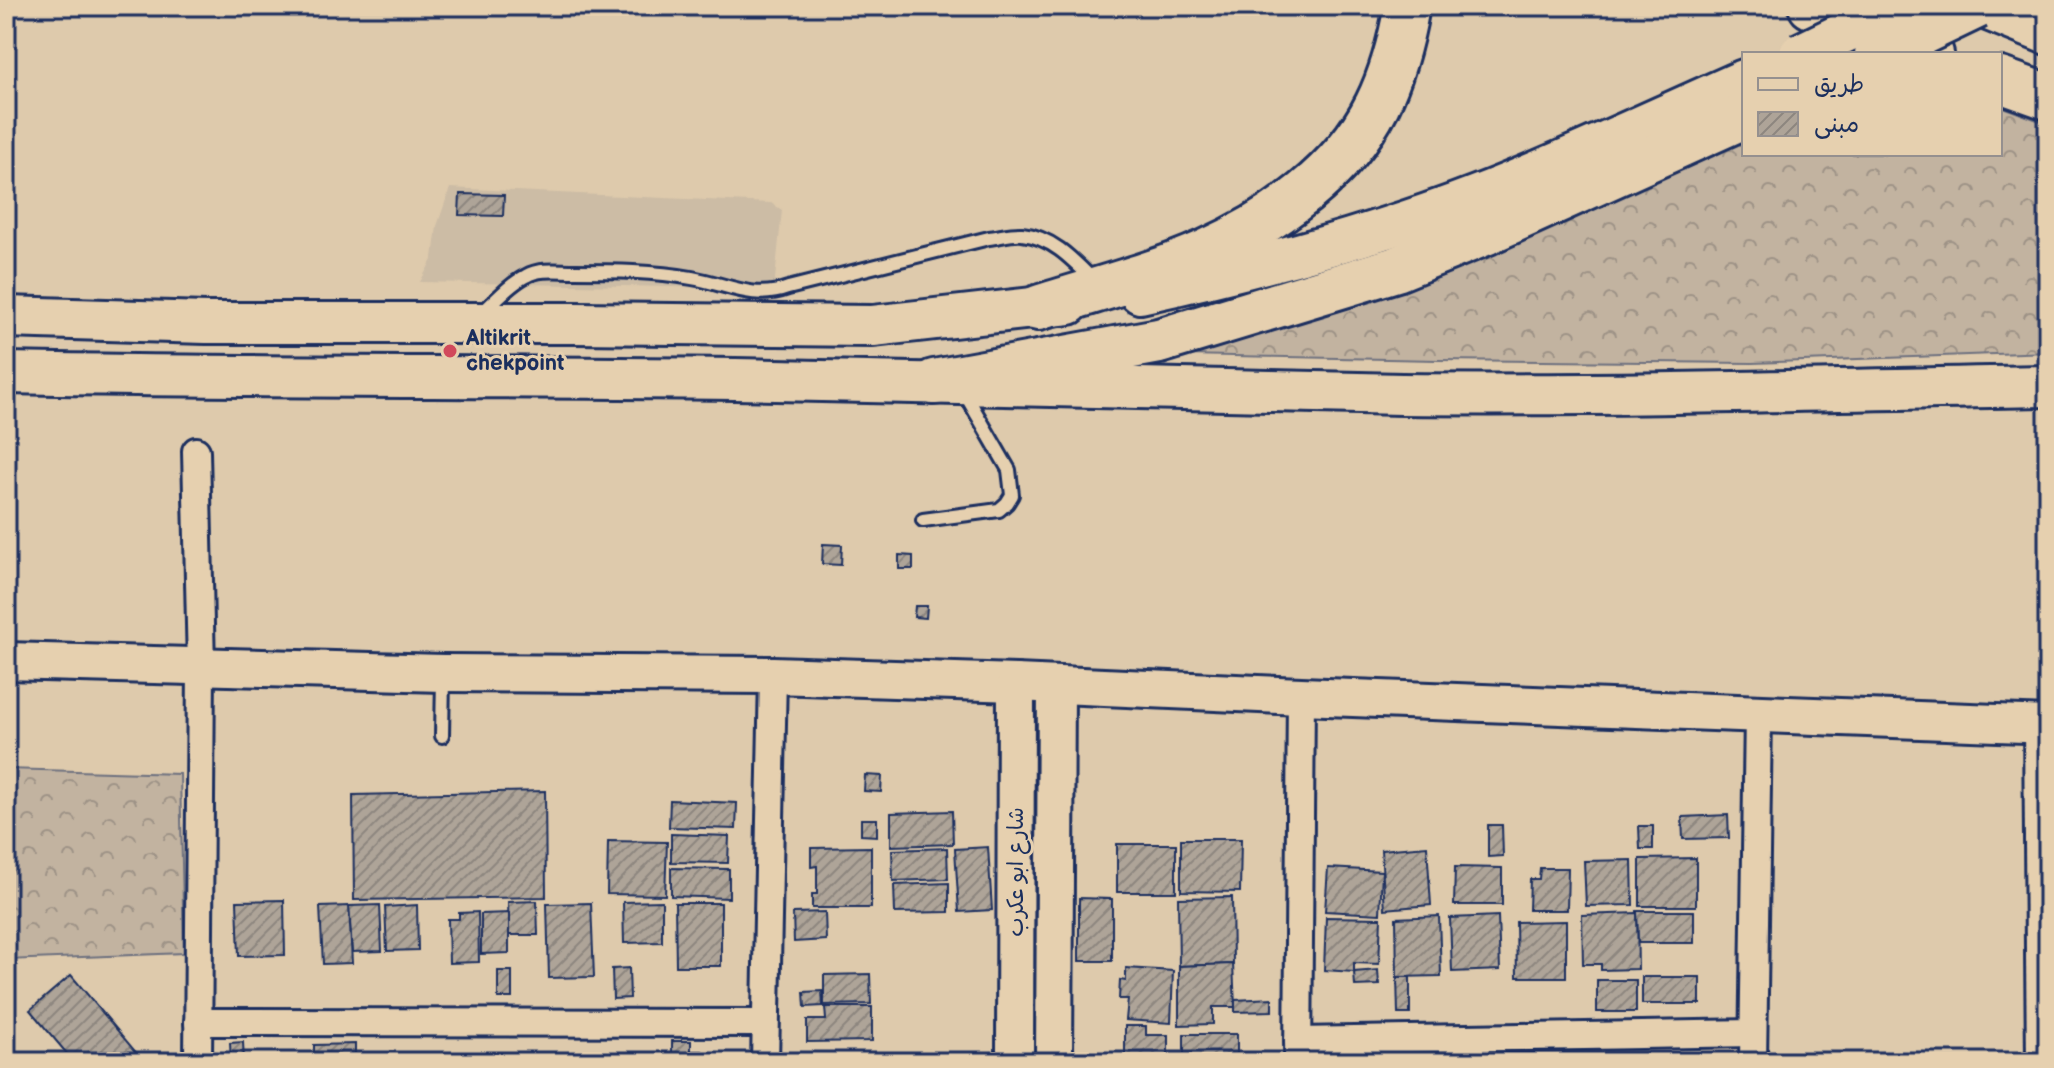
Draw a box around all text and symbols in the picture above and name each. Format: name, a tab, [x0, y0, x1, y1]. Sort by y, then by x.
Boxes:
legend	[1742, 52, 2002, 156]
text: طريق	[1814, 70, 1864, 99]
text: مبنى	[1814, 110, 1859, 139]
place label: Altikrit chekpoint	[465, 325, 565, 377]
marker: Altikrit chekpoint	[441, 342, 459, 360]
street label: شارع ابو عكرب	[1003, 807, 1031, 937]

